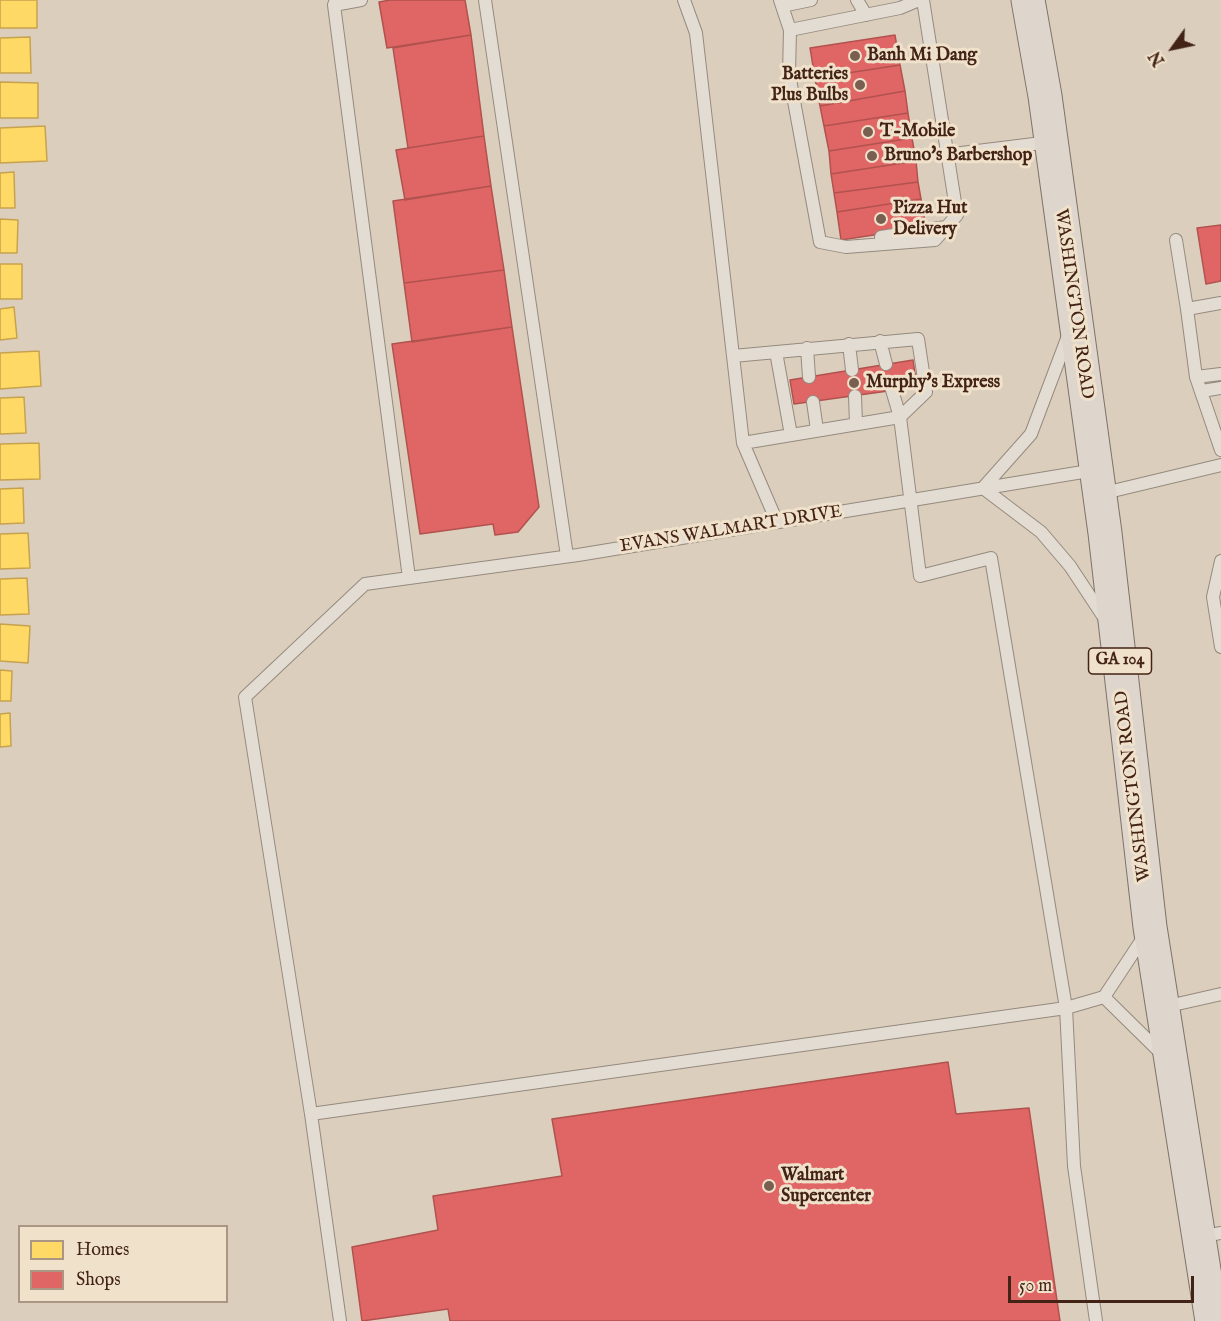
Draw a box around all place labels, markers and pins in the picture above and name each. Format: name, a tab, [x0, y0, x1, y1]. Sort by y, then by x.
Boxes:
place label: Banh Mi Dang	[867, 45, 977, 67]
marker: Banh Mi Dang	[848, 49, 862, 63]
place label: Batteries Plus Bulbs	[771, 64, 848, 106]
marker: Batteries Plus Bulbs	[853, 78, 867, 92]
place label: T-Mobile	[880, 121, 955, 143]
marker: T-Mobile	[861, 125, 875, 139]
place label: Bruno's Barbershop	[884, 145, 1032, 167]
marker: Bruno's Barbershop	[865, 149, 879, 163]
place label: Pizza Hut Delivery	[893, 198, 967, 240]
marker: Pizza Hut Delivery	[874, 212, 888, 226]
place label: Murphy's Express	[866, 372, 1000, 394]
marker: Murphy's Express	[847, 376, 861, 390]
place label: Walmart Supercenter	[781, 1165, 871, 1208]
marker: Walmart Supercenter	[762, 1179, 776, 1193]

